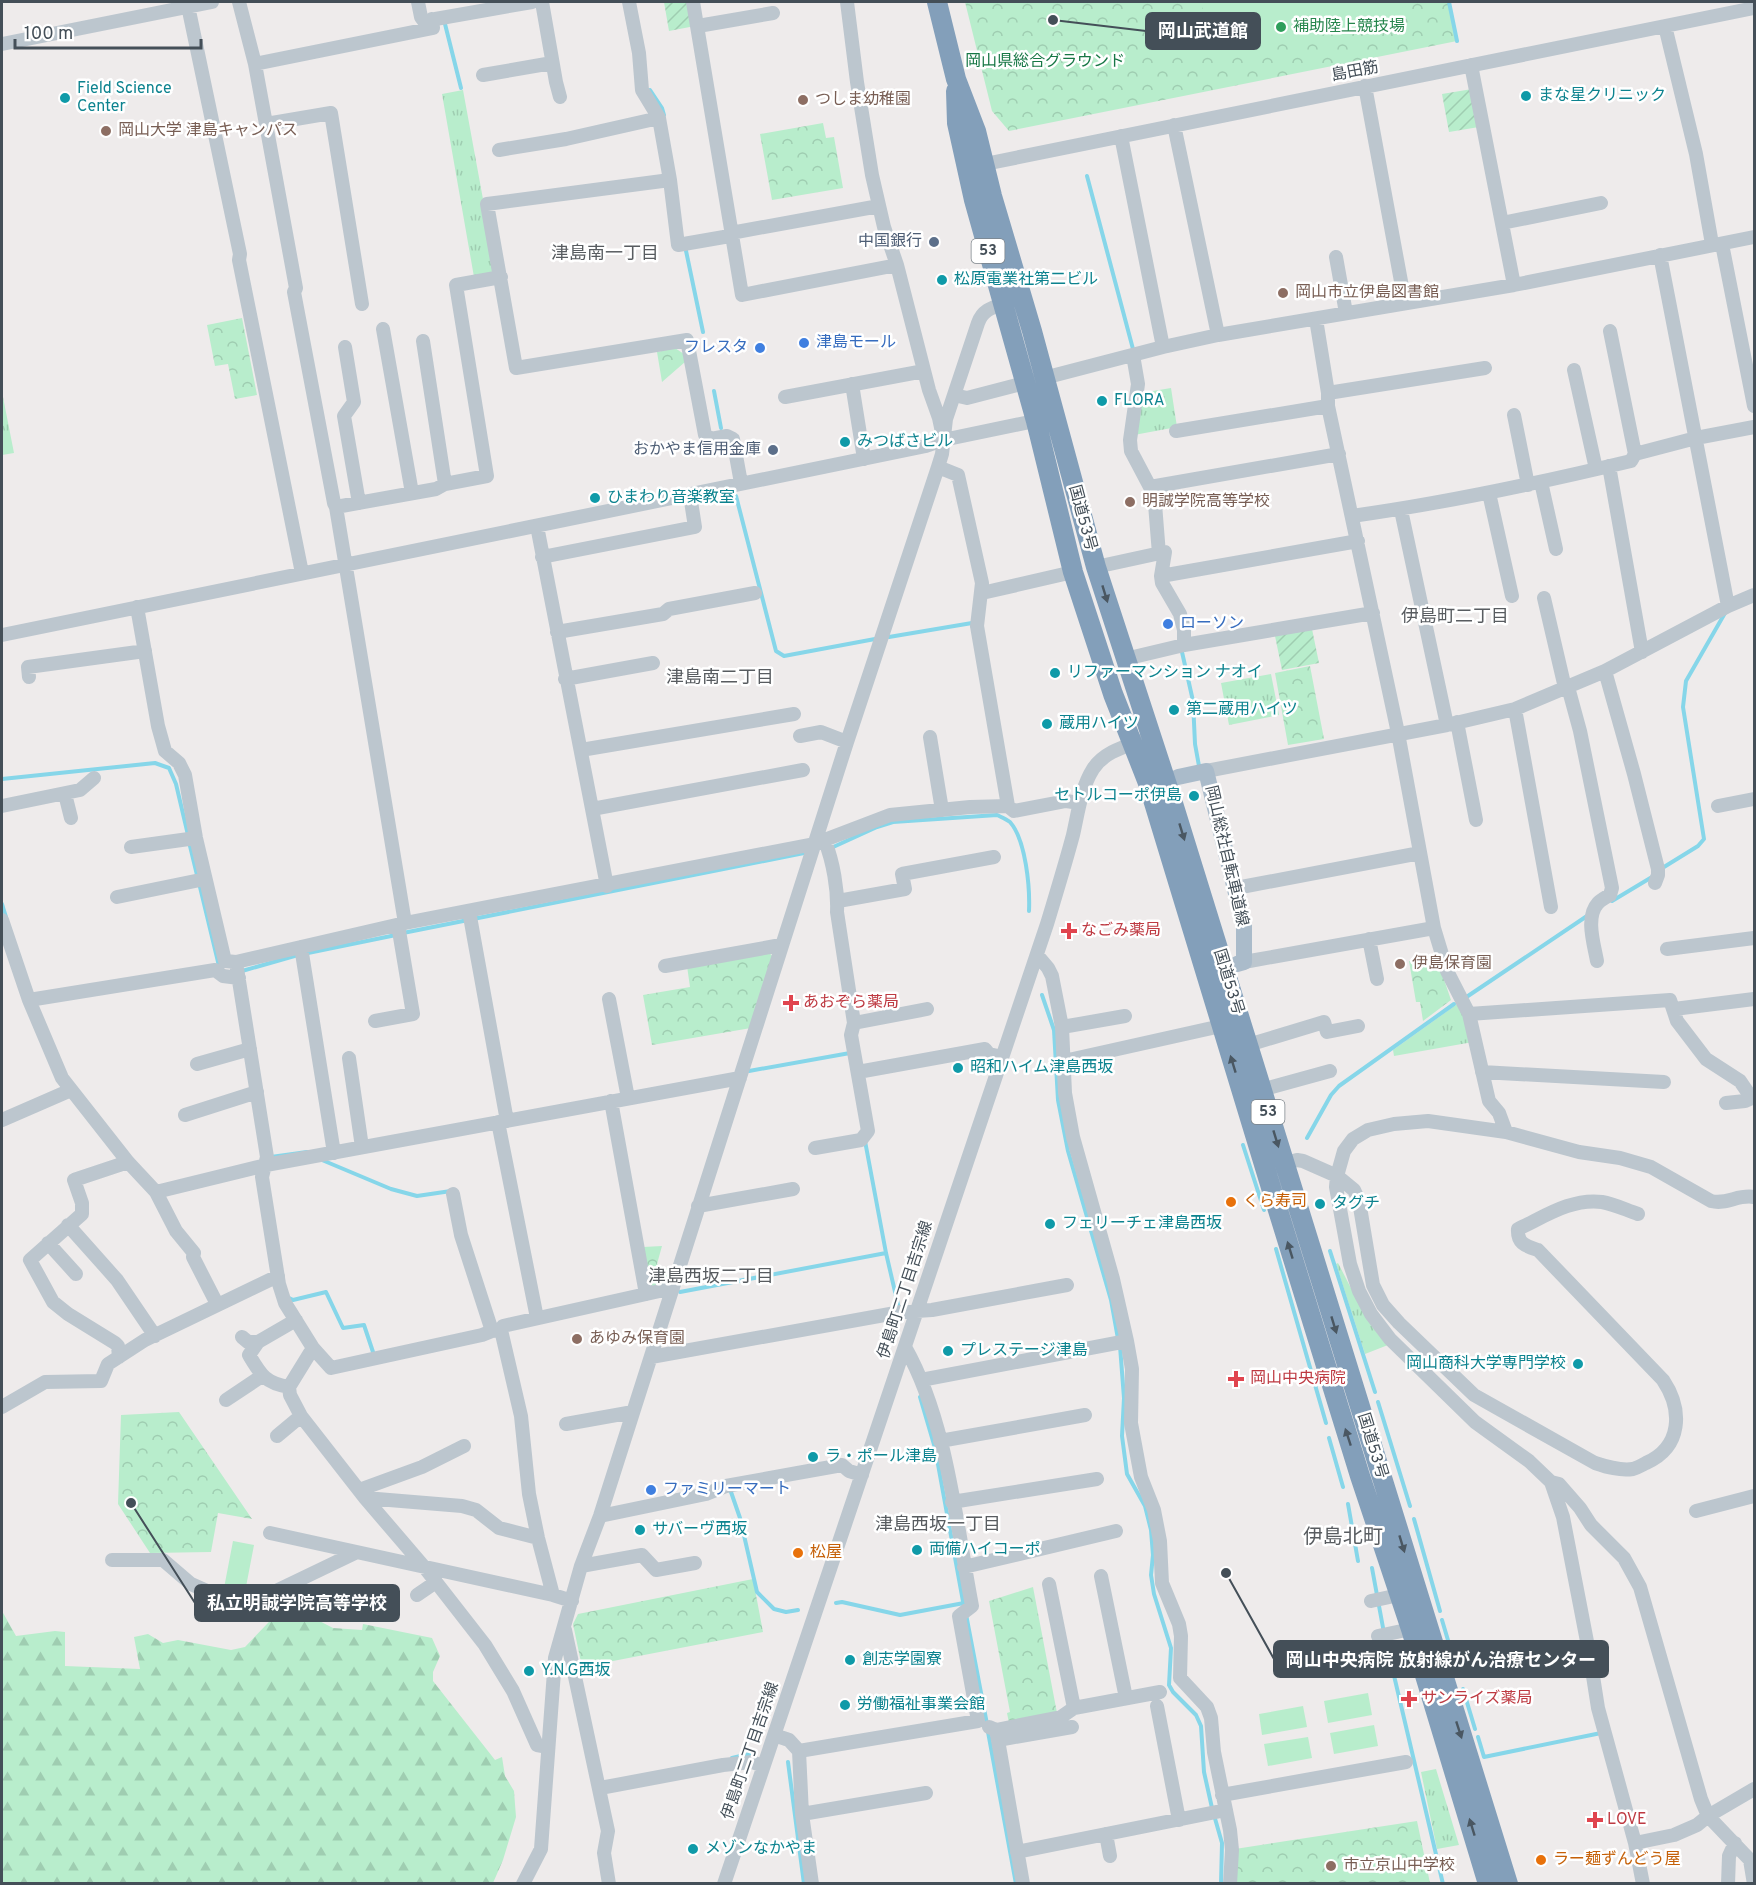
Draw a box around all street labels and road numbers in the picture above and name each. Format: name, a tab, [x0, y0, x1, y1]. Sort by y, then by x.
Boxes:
street label: 島田筋	[1330, 58, 1380, 86]
road number: 53	[972, 239, 1004, 263]
street label: 国道53号	[1064, 483, 1100, 553]
street label: 岡山総社自転車道線	[1200, 784, 1252, 928]
street label: 国道53号	[1209, 947, 1247, 1017]
road number: 53	[1252, 1100, 1284, 1124]
street label: 伊島町二丁目吉宗線	[874, 1218, 938, 1362]
street label: 国道53号	[1353, 1411, 1391, 1481]
street label: 伊島町二丁目吉宗線	[718, 1680, 784, 1822]

